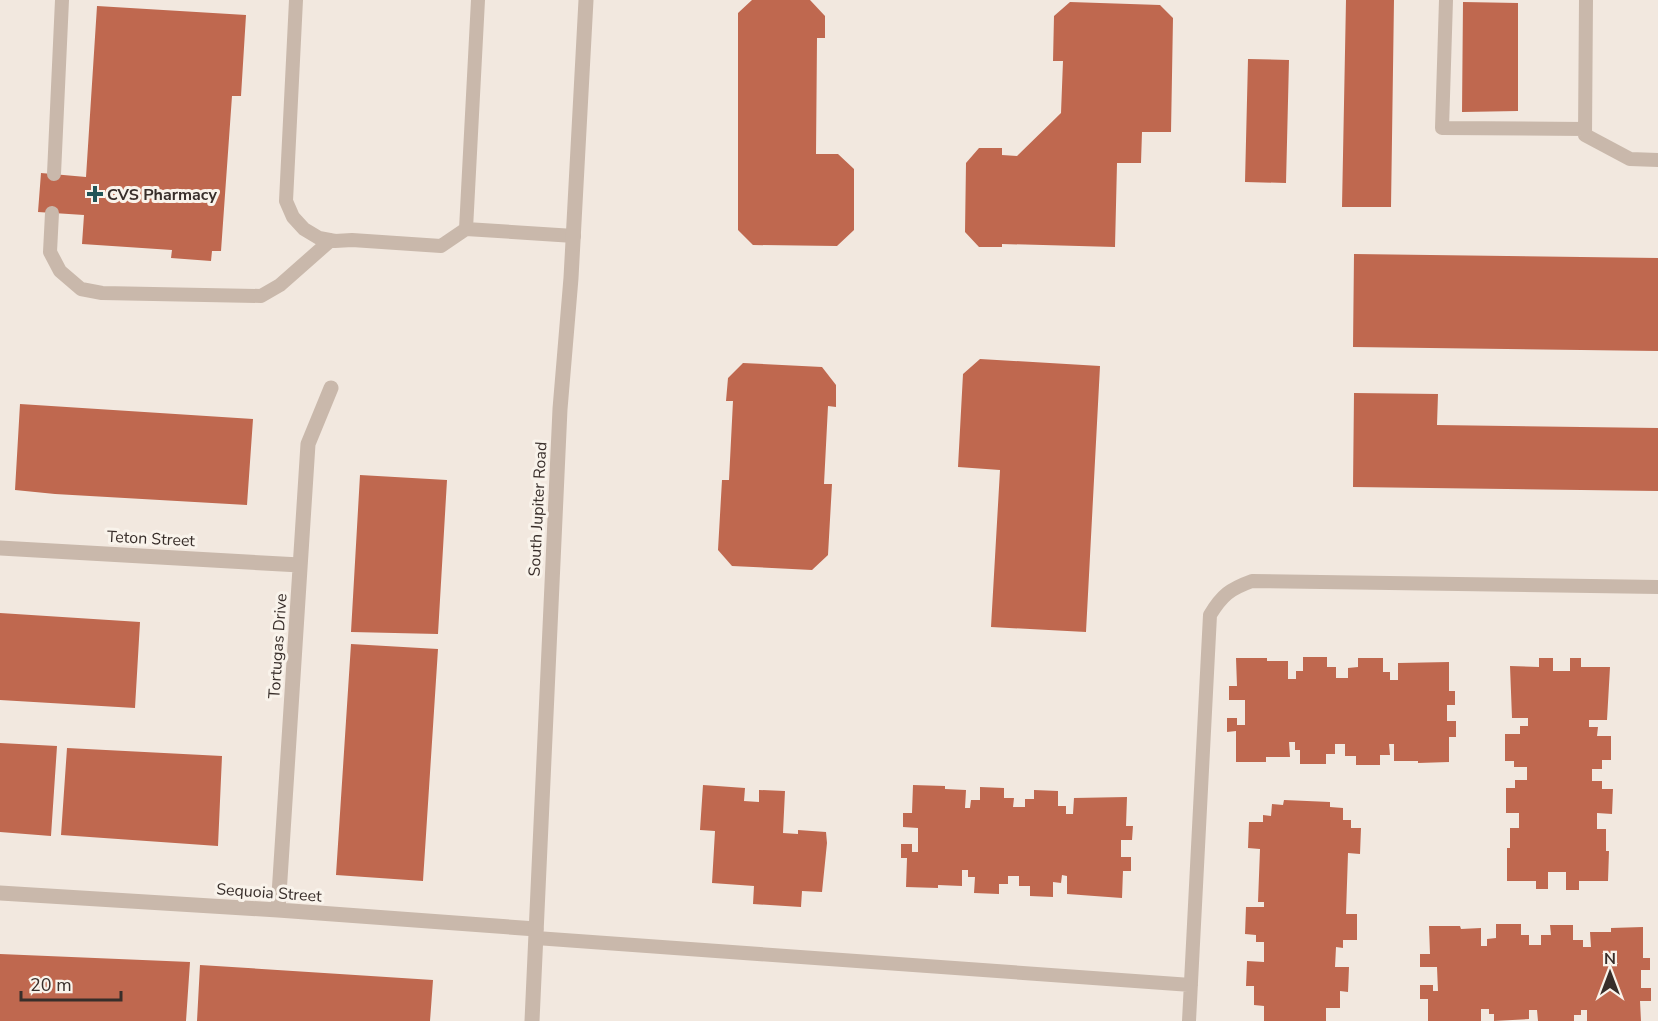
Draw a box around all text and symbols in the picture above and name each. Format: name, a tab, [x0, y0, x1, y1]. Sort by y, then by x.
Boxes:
place label: CVS Pharmacy	[107, 184, 217, 206]
marker: CVS Pharmacy	[88, 187, 102, 201]
street label: South Jupiter Road	[523, 441, 553, 577]
street label: Teton Street	[106, 526, 196, 552]
street label: Tortugas Drive	[263, 593, 293, 700]
street label: Sequoia Street	[216, 878, 323, 908]
north arrow	[1580, 943, 1640, 1003]
text: N	[1604, 948, 1616, 970]
scale bar	[21, 964, 122, 1002]
text: 20 m	[30, 973, 72, 997]

